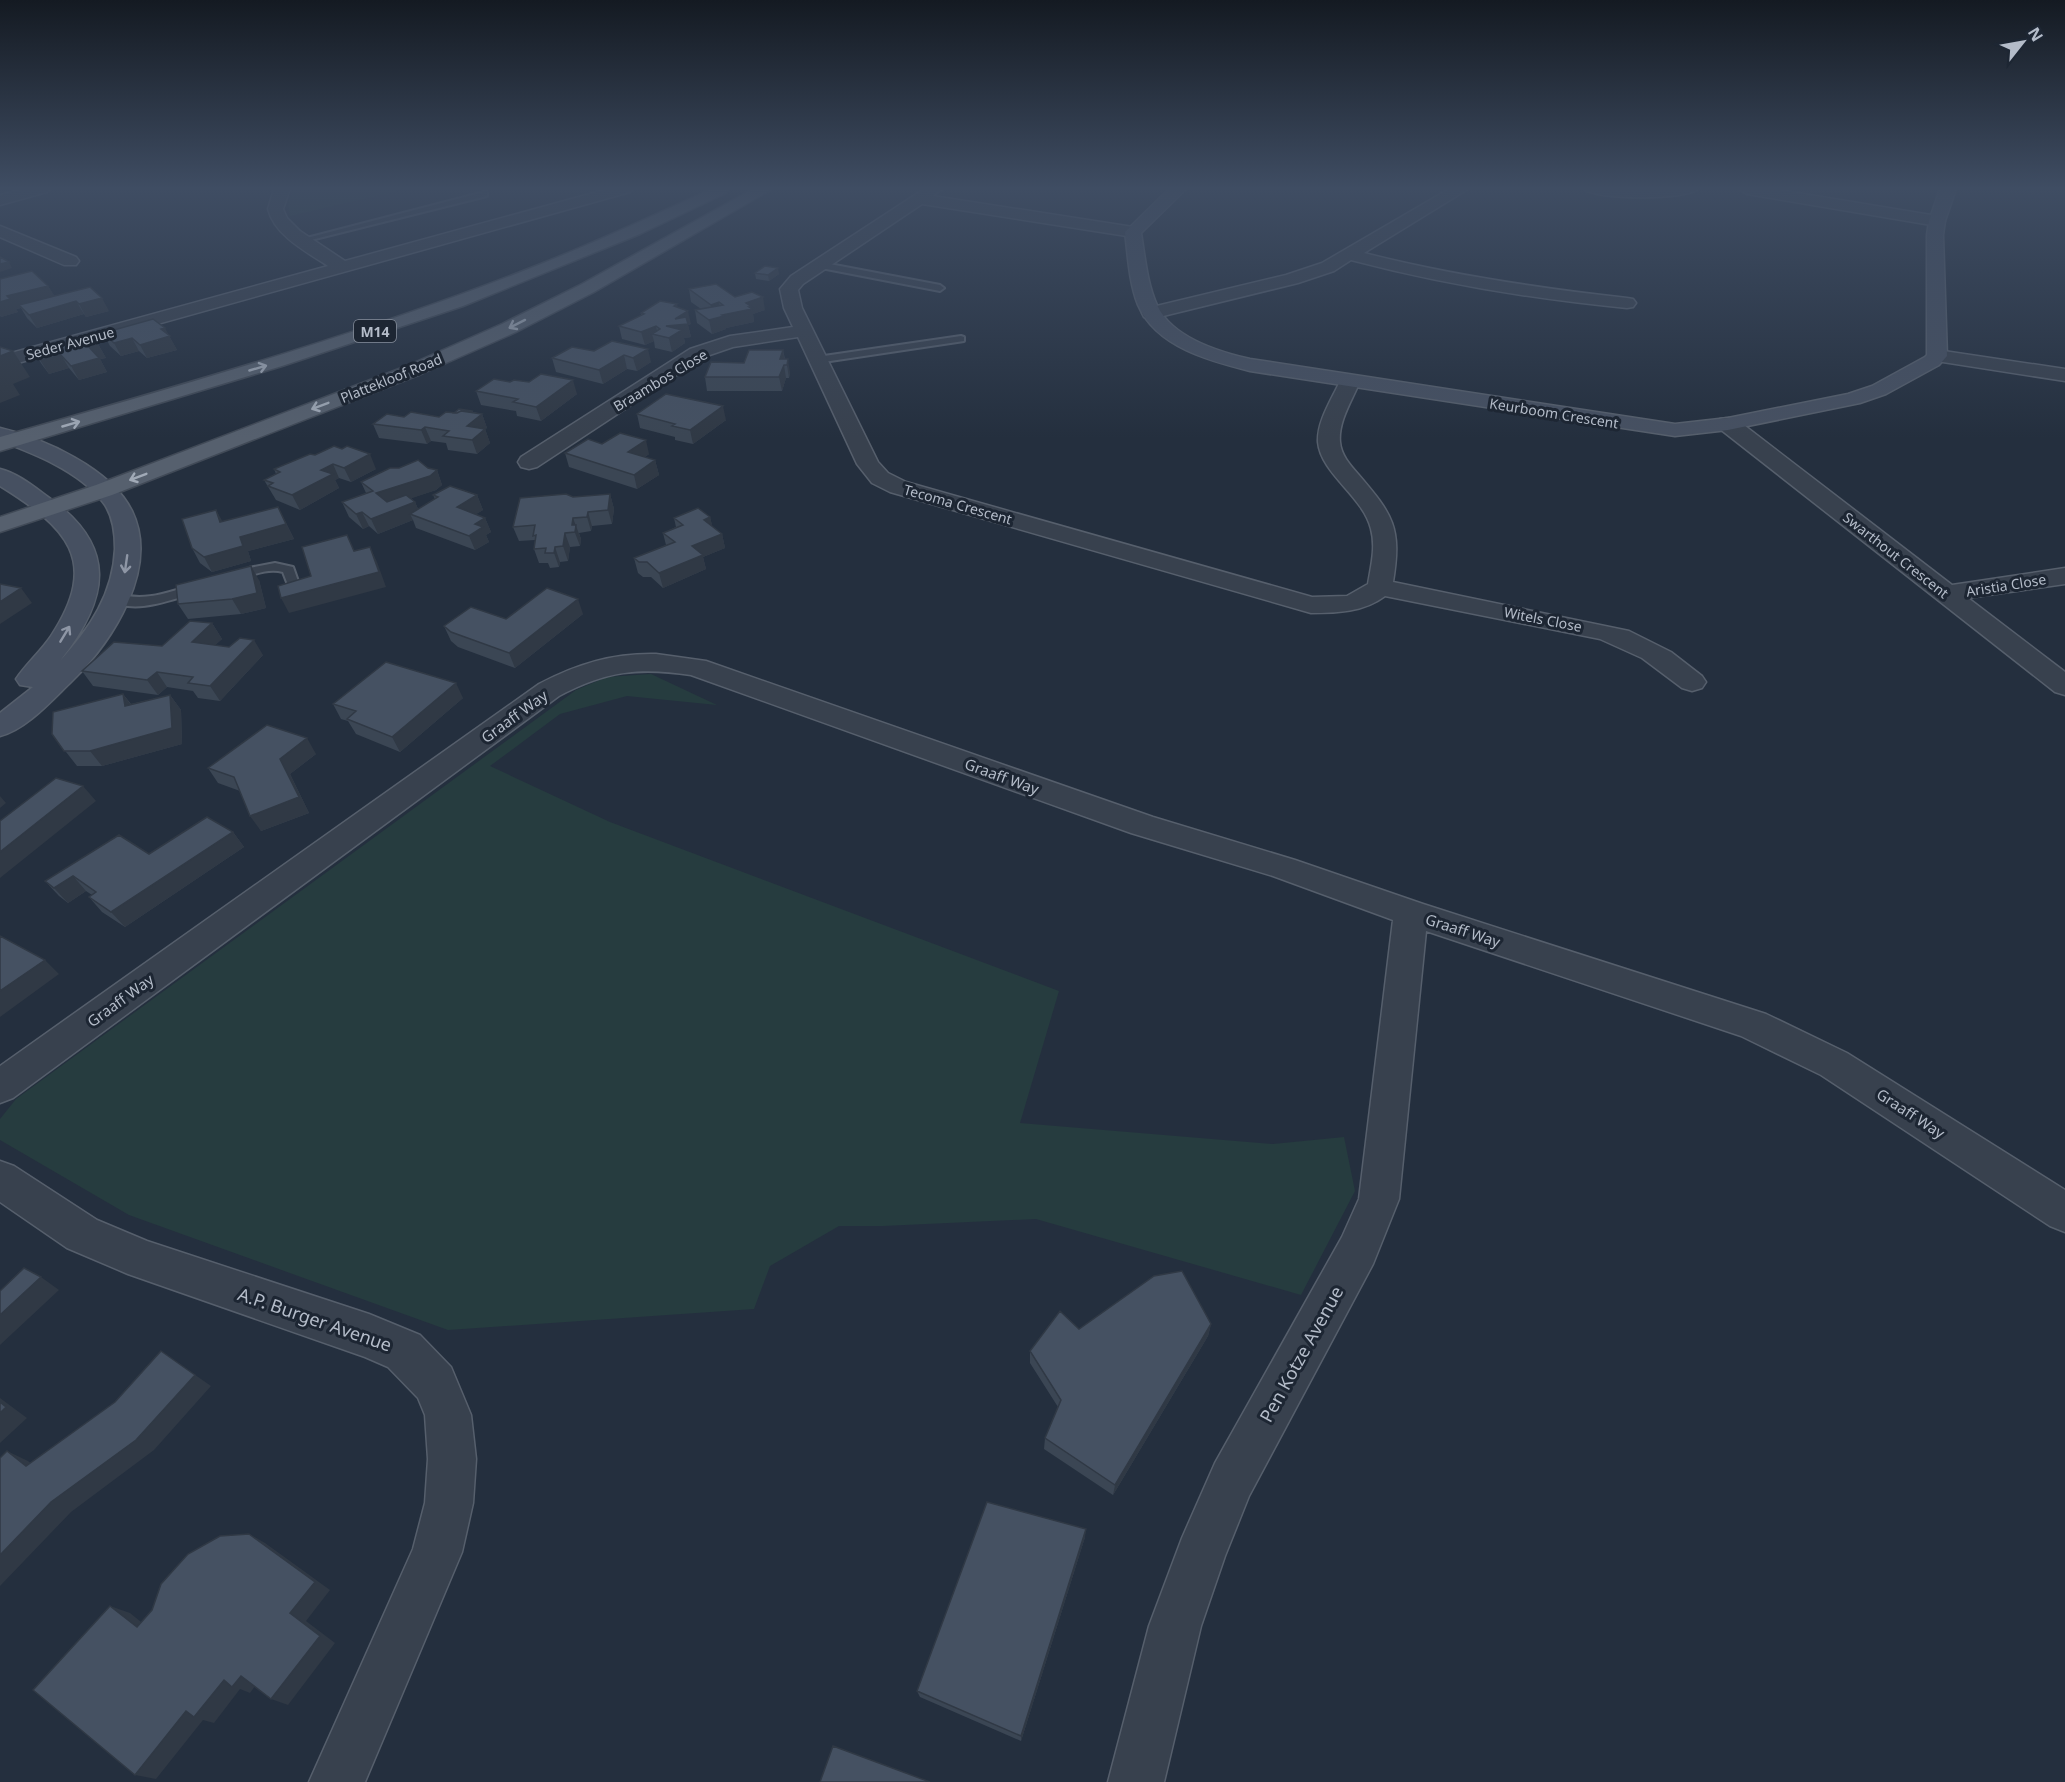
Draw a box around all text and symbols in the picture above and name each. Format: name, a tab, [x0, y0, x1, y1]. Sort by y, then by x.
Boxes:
north arrow	[1993, 12, 2053, 72]
text: N	[2023, 23, 2049, 46]
one-way arrow	[509, 319, 527, 330]
road number: M14	[354, 320, 396, 342]
street label: Seder Avenue	[24, 322, 116, 364]
street label: Braambos Close	[610, 344, 711, 416]
street label: Plattekloof Road	[337, 349, 445, 407]
one-way arrow	[248, 362, 267, 373]
street label: Keurboom Crescent	[1488, 393, 1620, 433]
one-way arrow	[311, 402, 330, 413]
one-way arrow	[61, 417, 80, 429]
one-way arrow	[129, 472, 148, 483]
street label: Tecoma Crescent	[902, 479, 1014, 529]
street label: Swarthout Crescent	[1839, 508, 1953, 602]
one-way arrow	[120, 554, 131, 574]
street label: Aristia Close	[1965, 569, 2047, 601]
street label: Witels Close	[1502, 602, 1584, 636]
one-way arrow	[60, 626, 72, 643]
street label: Graaff Way	[477, 685, 552, 747]
street label: Graaff Way	[962, 753, 1042, 799]
street label: Graaff Way	[1423, 909, 1503, 952]
street label: Graaff Way	[83, 969, 158, 1031]
street label: Graaff Way	[1873, 1083, 1949, 1143]
street label: A.P. Burger Avenue	[235, 1281, 395, 1357]
street label: Pen Kotze Avenue	[1254, 1282, 1348, 1426]

